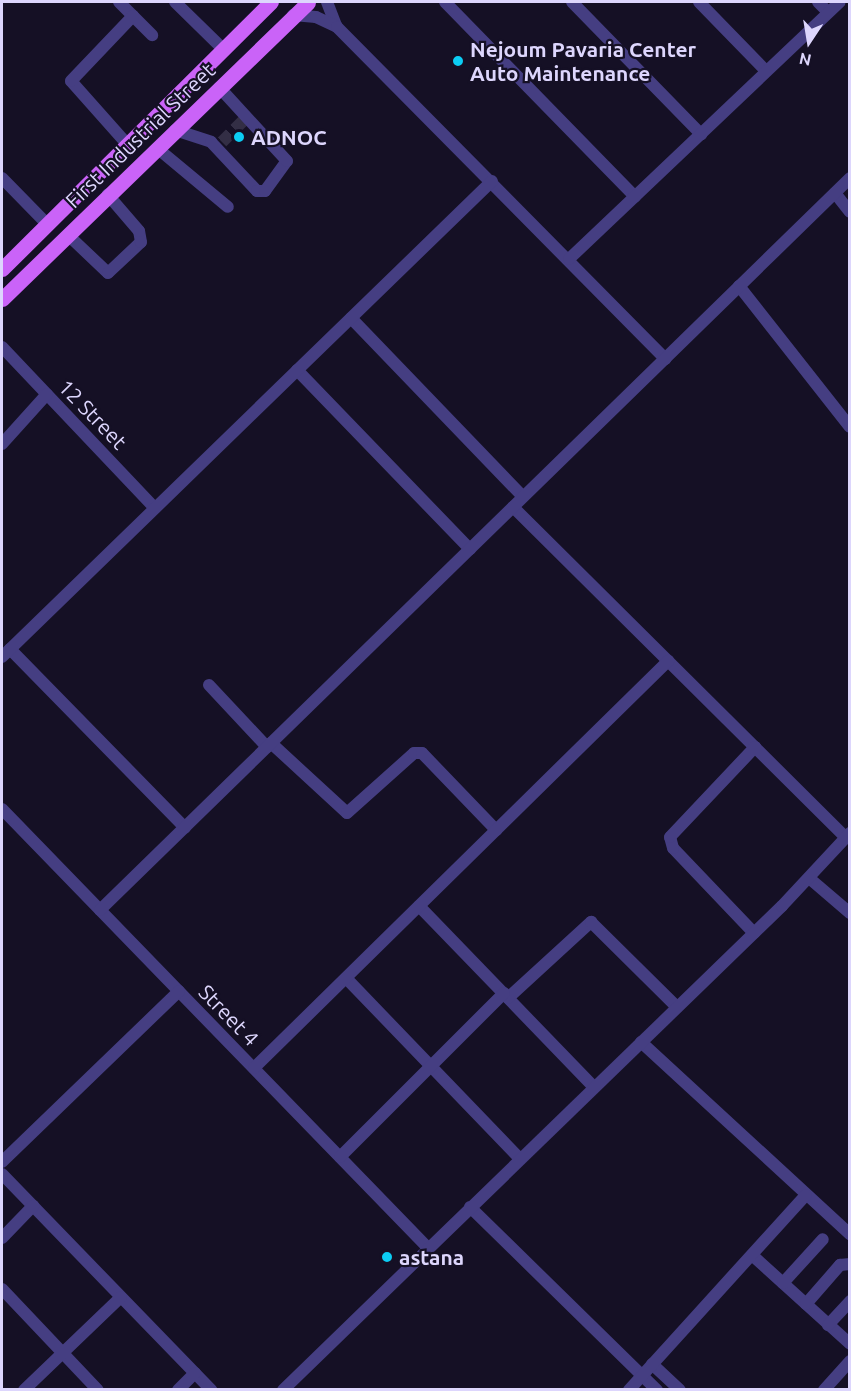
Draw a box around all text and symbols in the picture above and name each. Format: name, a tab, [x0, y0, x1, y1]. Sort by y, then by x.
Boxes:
north arrow	[779, 12, 839, 72]
place label: Nejoum Pavaria Center Auto Maintenance	[470, 36, 696, 86]
text: N	[798, 50, 813, 70]
marker: Nejoum Pavaria Center Auto Maintenance	[451, 54, 465, 68]
street label: First Industrial Street	[60, 57, 220, 213]
place label: ADNOC	[251, 124, 327, 150]
marker: ADNOC	[232, 130, 246, 144]
street label: 12 Street	[54, 374, 132, 454]
street label: Street 4	[194, 979, 264, 1051]
place label: astana	[399, 1244, 464, 1270]
marker: astana	[380, 1250, 394, 1264]

